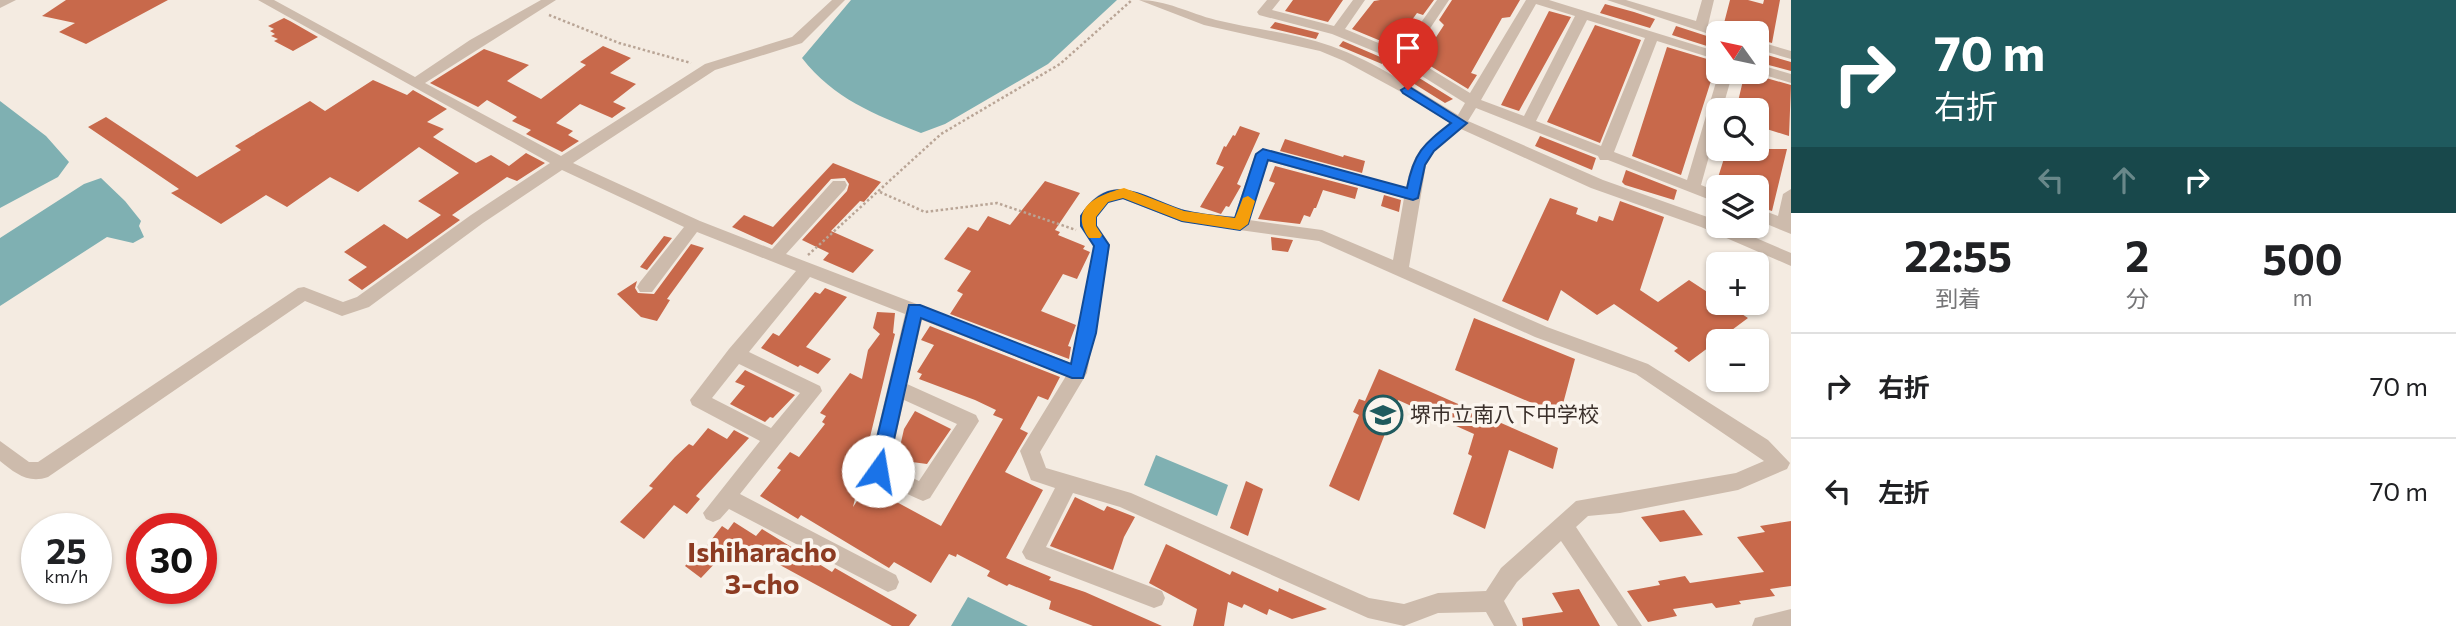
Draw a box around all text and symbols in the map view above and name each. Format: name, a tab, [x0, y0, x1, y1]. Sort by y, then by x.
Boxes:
pin	[1378, 18, 1438, 90]
north arrow	[1706, 21, 1769, 84]
map controls	[1706, 21, 1769, 392]
text: 70 m	[1934, 21, 2045, 81]
icon: right	[1819, 28, 1910, 119]
icon: arrive	[1389, 29, 1427, 67]
text: 右折	[1934, 85, 1998, 125]
button: search	[1706, 98, 1769, 161]
icon: left	[2032, 161, 2070, 199]
icon: ahead	[2105, 161, 2143, 199]
icon: right	[2178, 161, 2216, 199]
button: layers	[1706, 175, 1769, 238]
text: 22:55	[1904, 229, 2012, 281]
text: 2	[2125, 229, 2149, 281]
text: 500	[2262, 232, 2343, 284]
button: +	[1706, 252, 1769, 315]
text: m	[2293, 283, 2313, 311]
text: 到着	[1935, 284, 1981, 312]
text: 分	[2126, 284, 2149, 312]
button: −	[1706, 329, 1769, 392]
icon: right	[1819, 367, 1857, 405]
text: 70 m	[2370, 370, 2428, 401]
text: 右折	[1878, 371, 1930, 402]
school or university icon: 堺市立南八下中学校	[1362, 394, 1404, 436]
place label: 堺市立南八下中学校	[1410, 401, 1599, 426]
position arrow	[841, 434, 915, 508]
icon: left	[1819, 472, 1857, 510]
text: 70 m	[2370, 475, 2428, 506]
text: 左折	[1878, 476, 1930, 507]
speed limit sign: 30	[126, 513, 217, 604]
text: 25	[46, 528, 87, 571]
district label: Ishiharacho 3-cho	[687, 534, 837, 600]
text: km/h	[45, 565, 88, 587]

